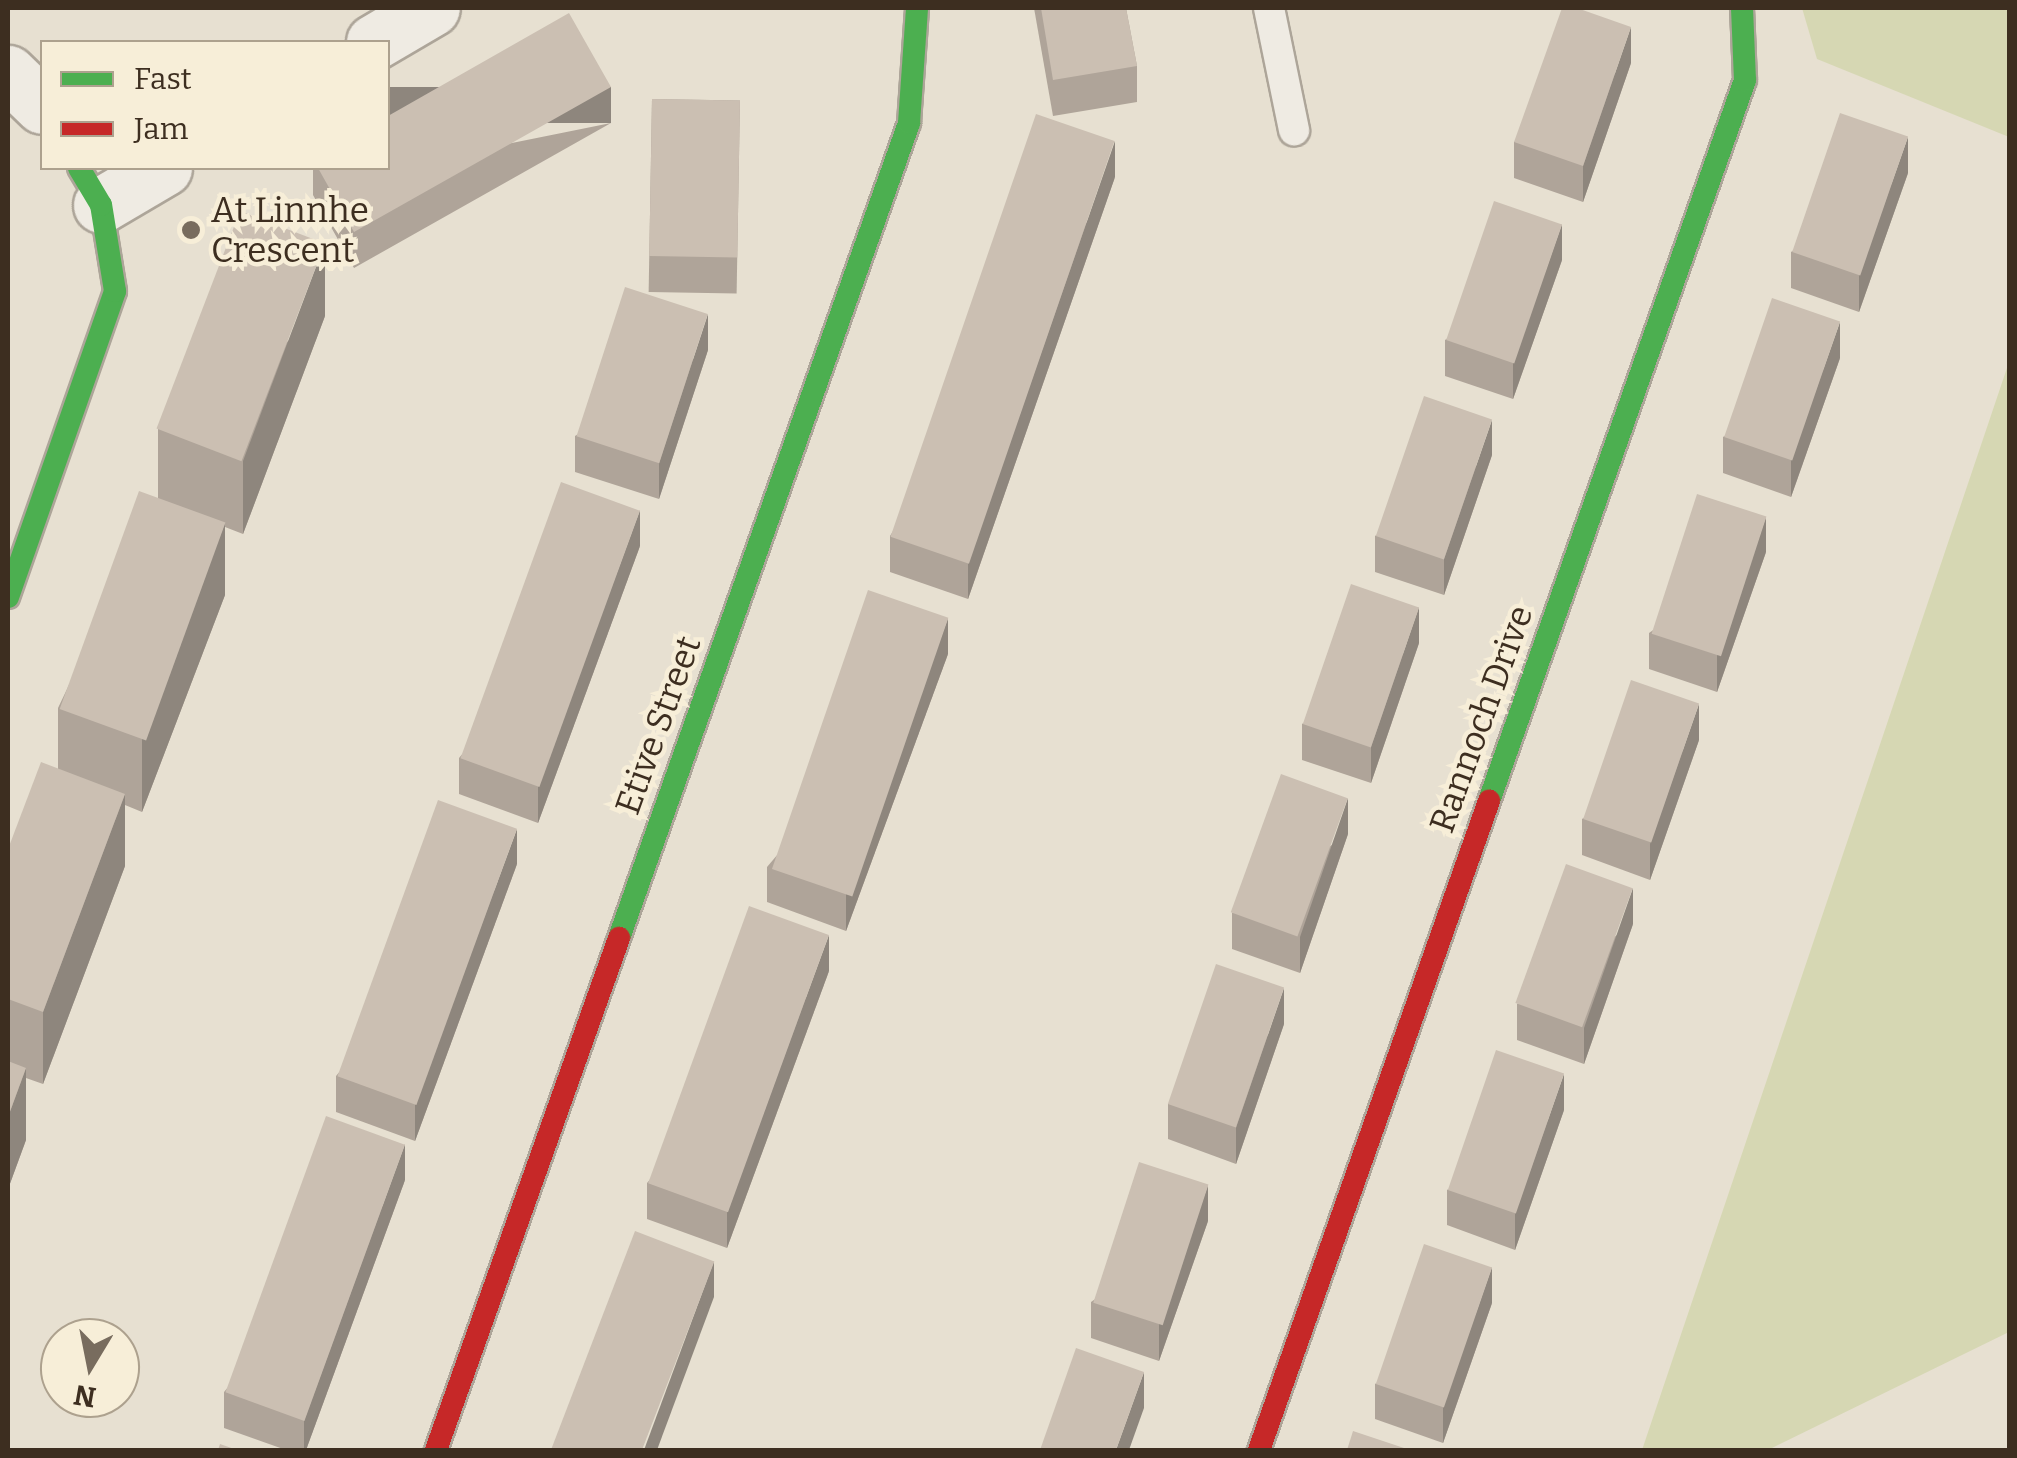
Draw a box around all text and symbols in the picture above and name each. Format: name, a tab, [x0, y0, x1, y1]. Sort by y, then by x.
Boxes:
legend	[40, 40, 390, 170]
text: Fast	[134, 61, 192, 97]
text: Jam	[134, 111, 188, 147]
place label: At Linnhe Crescent	[211, 189, 369, 271]
marker: At Linnhe Crescent	[180, 219, 202, 241]
street label: Rannoch Drive	[1421, 600, 1541, 838]
street label: Etive Street	[606, 630, 710, 820]
north arrow	[40, 1318, 140, 1418]
text: N	[72, 1378, 99, 1414]

